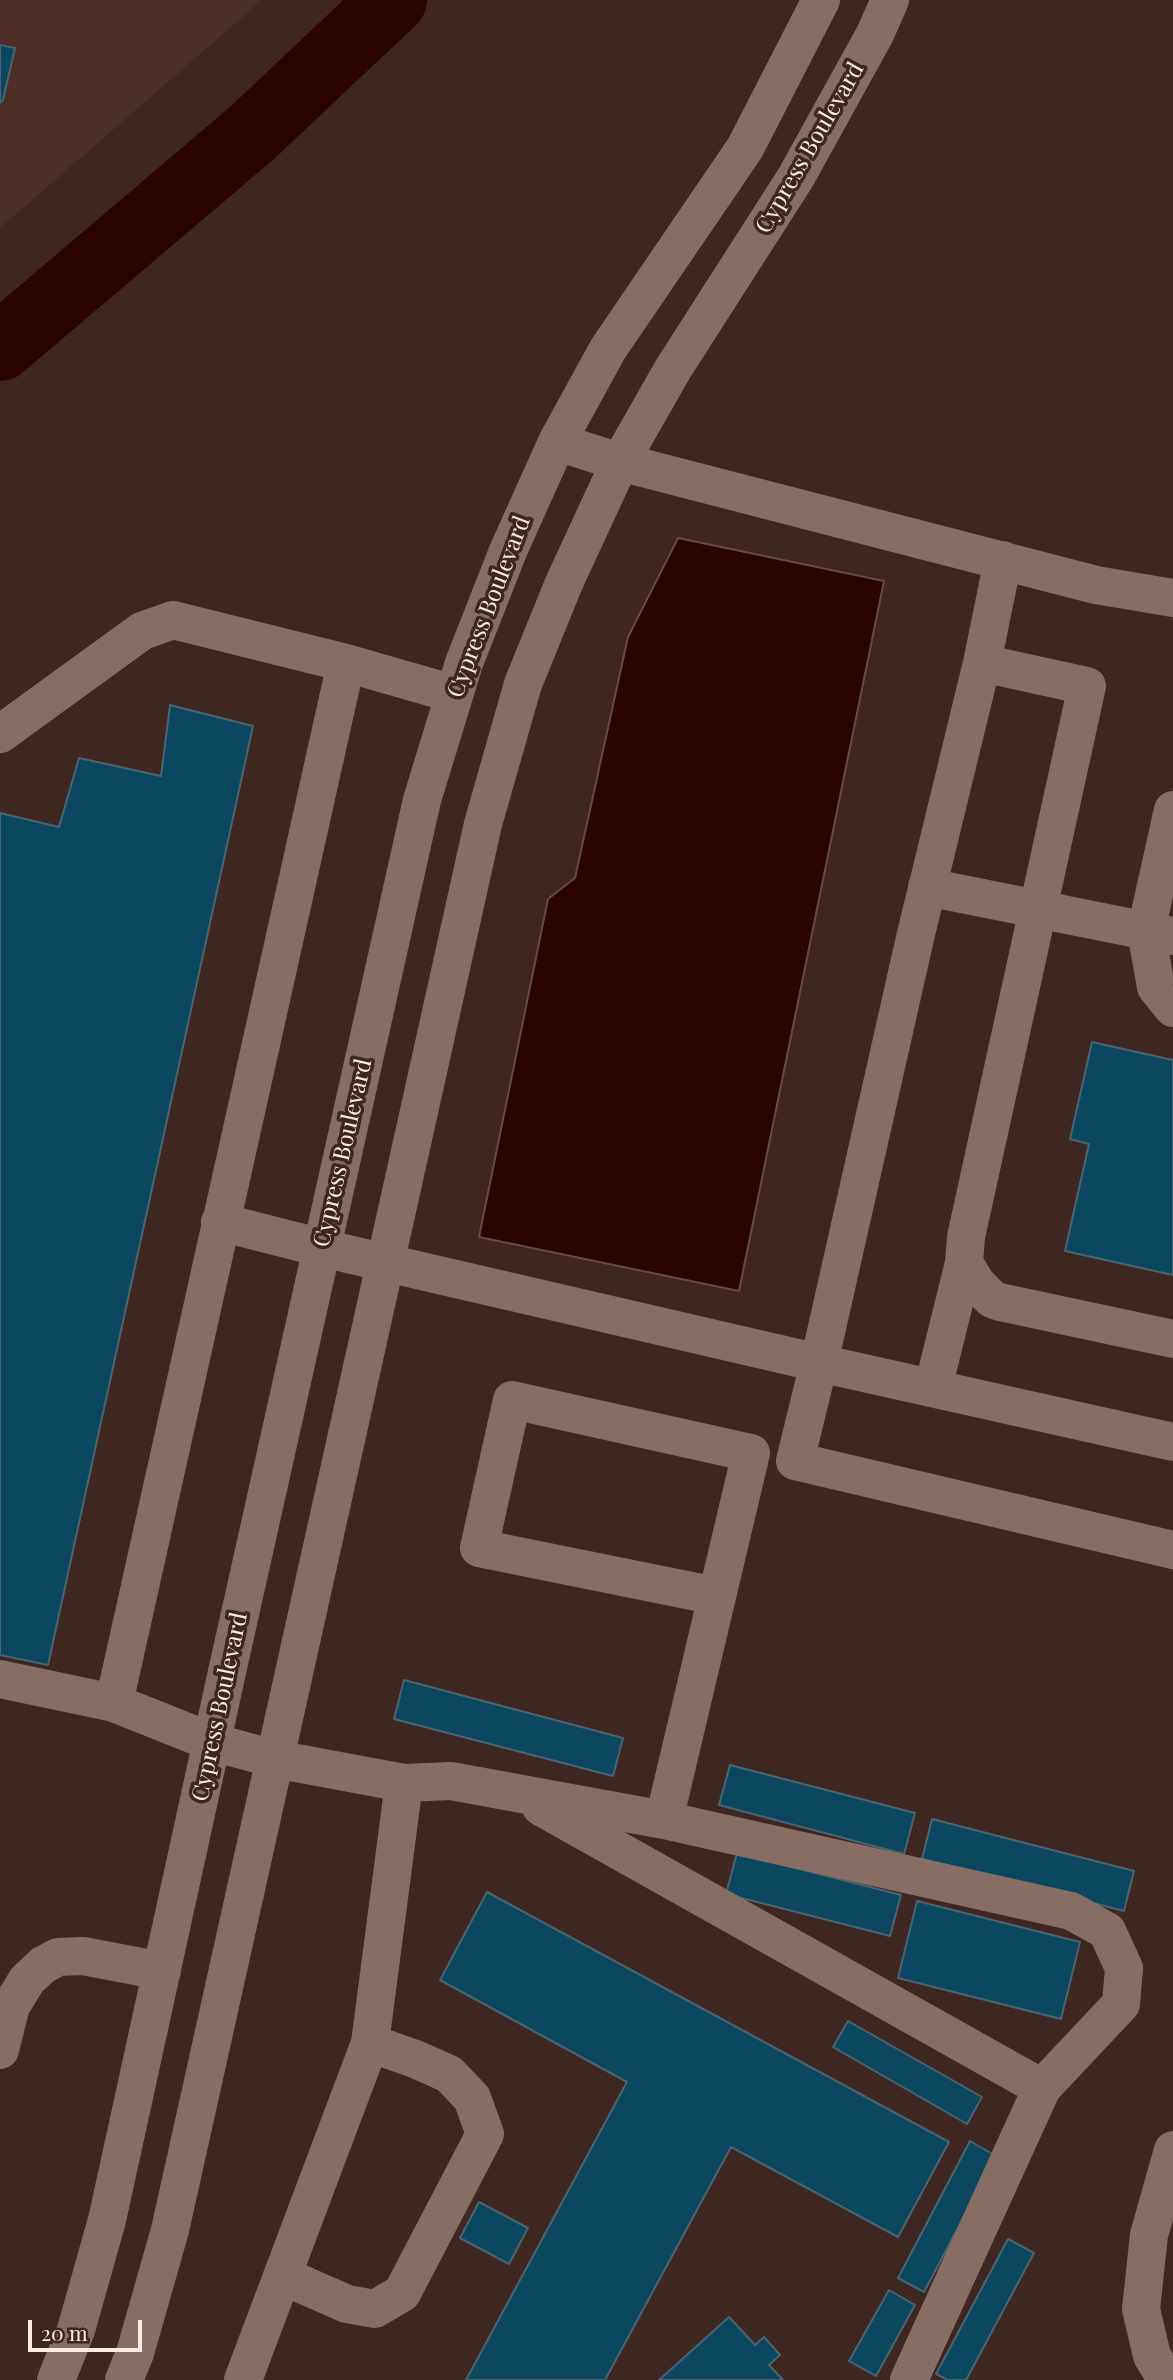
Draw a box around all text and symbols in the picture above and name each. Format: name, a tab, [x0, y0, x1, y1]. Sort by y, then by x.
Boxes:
street label: Cypress Boulevard	[750, 58, 870, 238]
street label: Cypress Boulevard	[442, 512, 536, 702]
street label: Cypress Boulevard	[308, 1056, 378, 1250]
street label: Cypress Boulevard	[187, 1610, 253, 1804]
scale bar	[32, 2306, 145, 2350]
text: 20 m	[41, 2318, 88, 2346]

